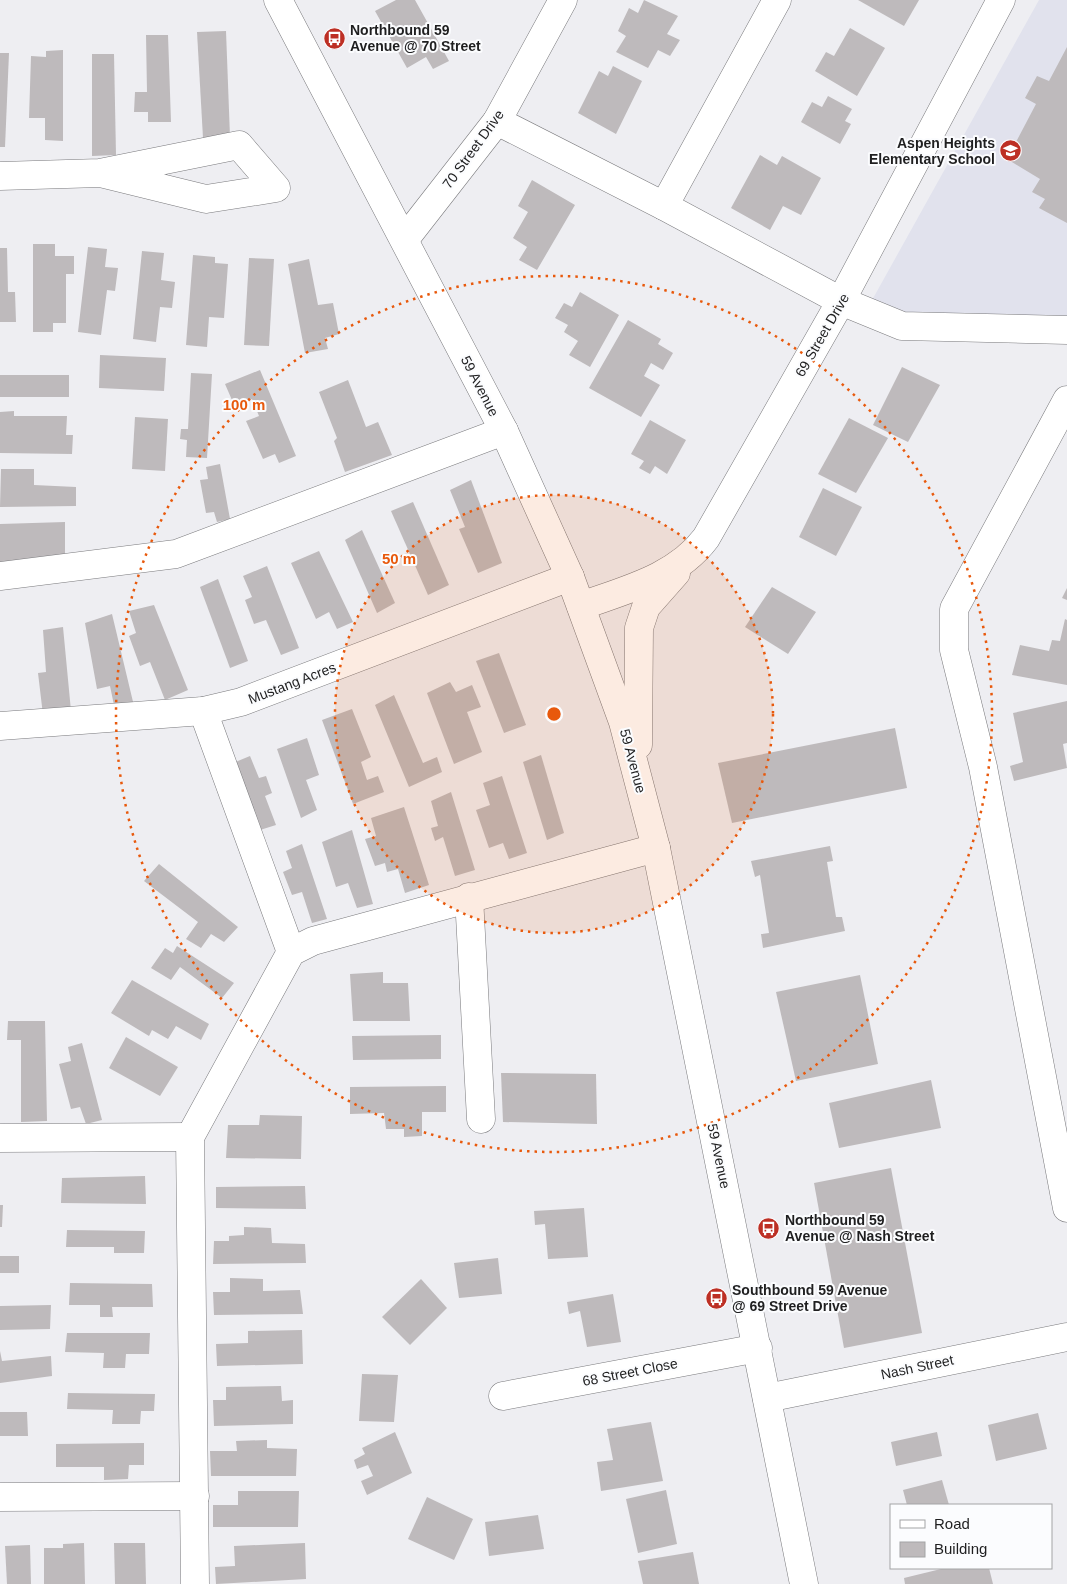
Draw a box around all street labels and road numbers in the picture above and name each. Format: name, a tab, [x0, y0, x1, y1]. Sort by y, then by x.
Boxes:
street label: 70 Street Drive	[439, 106, 507, 191]
street label: 69 Street Drive	[792, 290, 852, 379]
street label: 59 Avenue	[458, 353, 502, 419]
street label: Mustang Acres	[246, 659, 338, 707]
street label: 59 Avenue	[617, 727, 649, 795]
street label: 59 Avenue	[704, 1122, 734, 1190]
street label: Nash Street	[879, 1351, 955, 1383]
street label: 68 Street Close	[581, 1355, 679, 1389]

